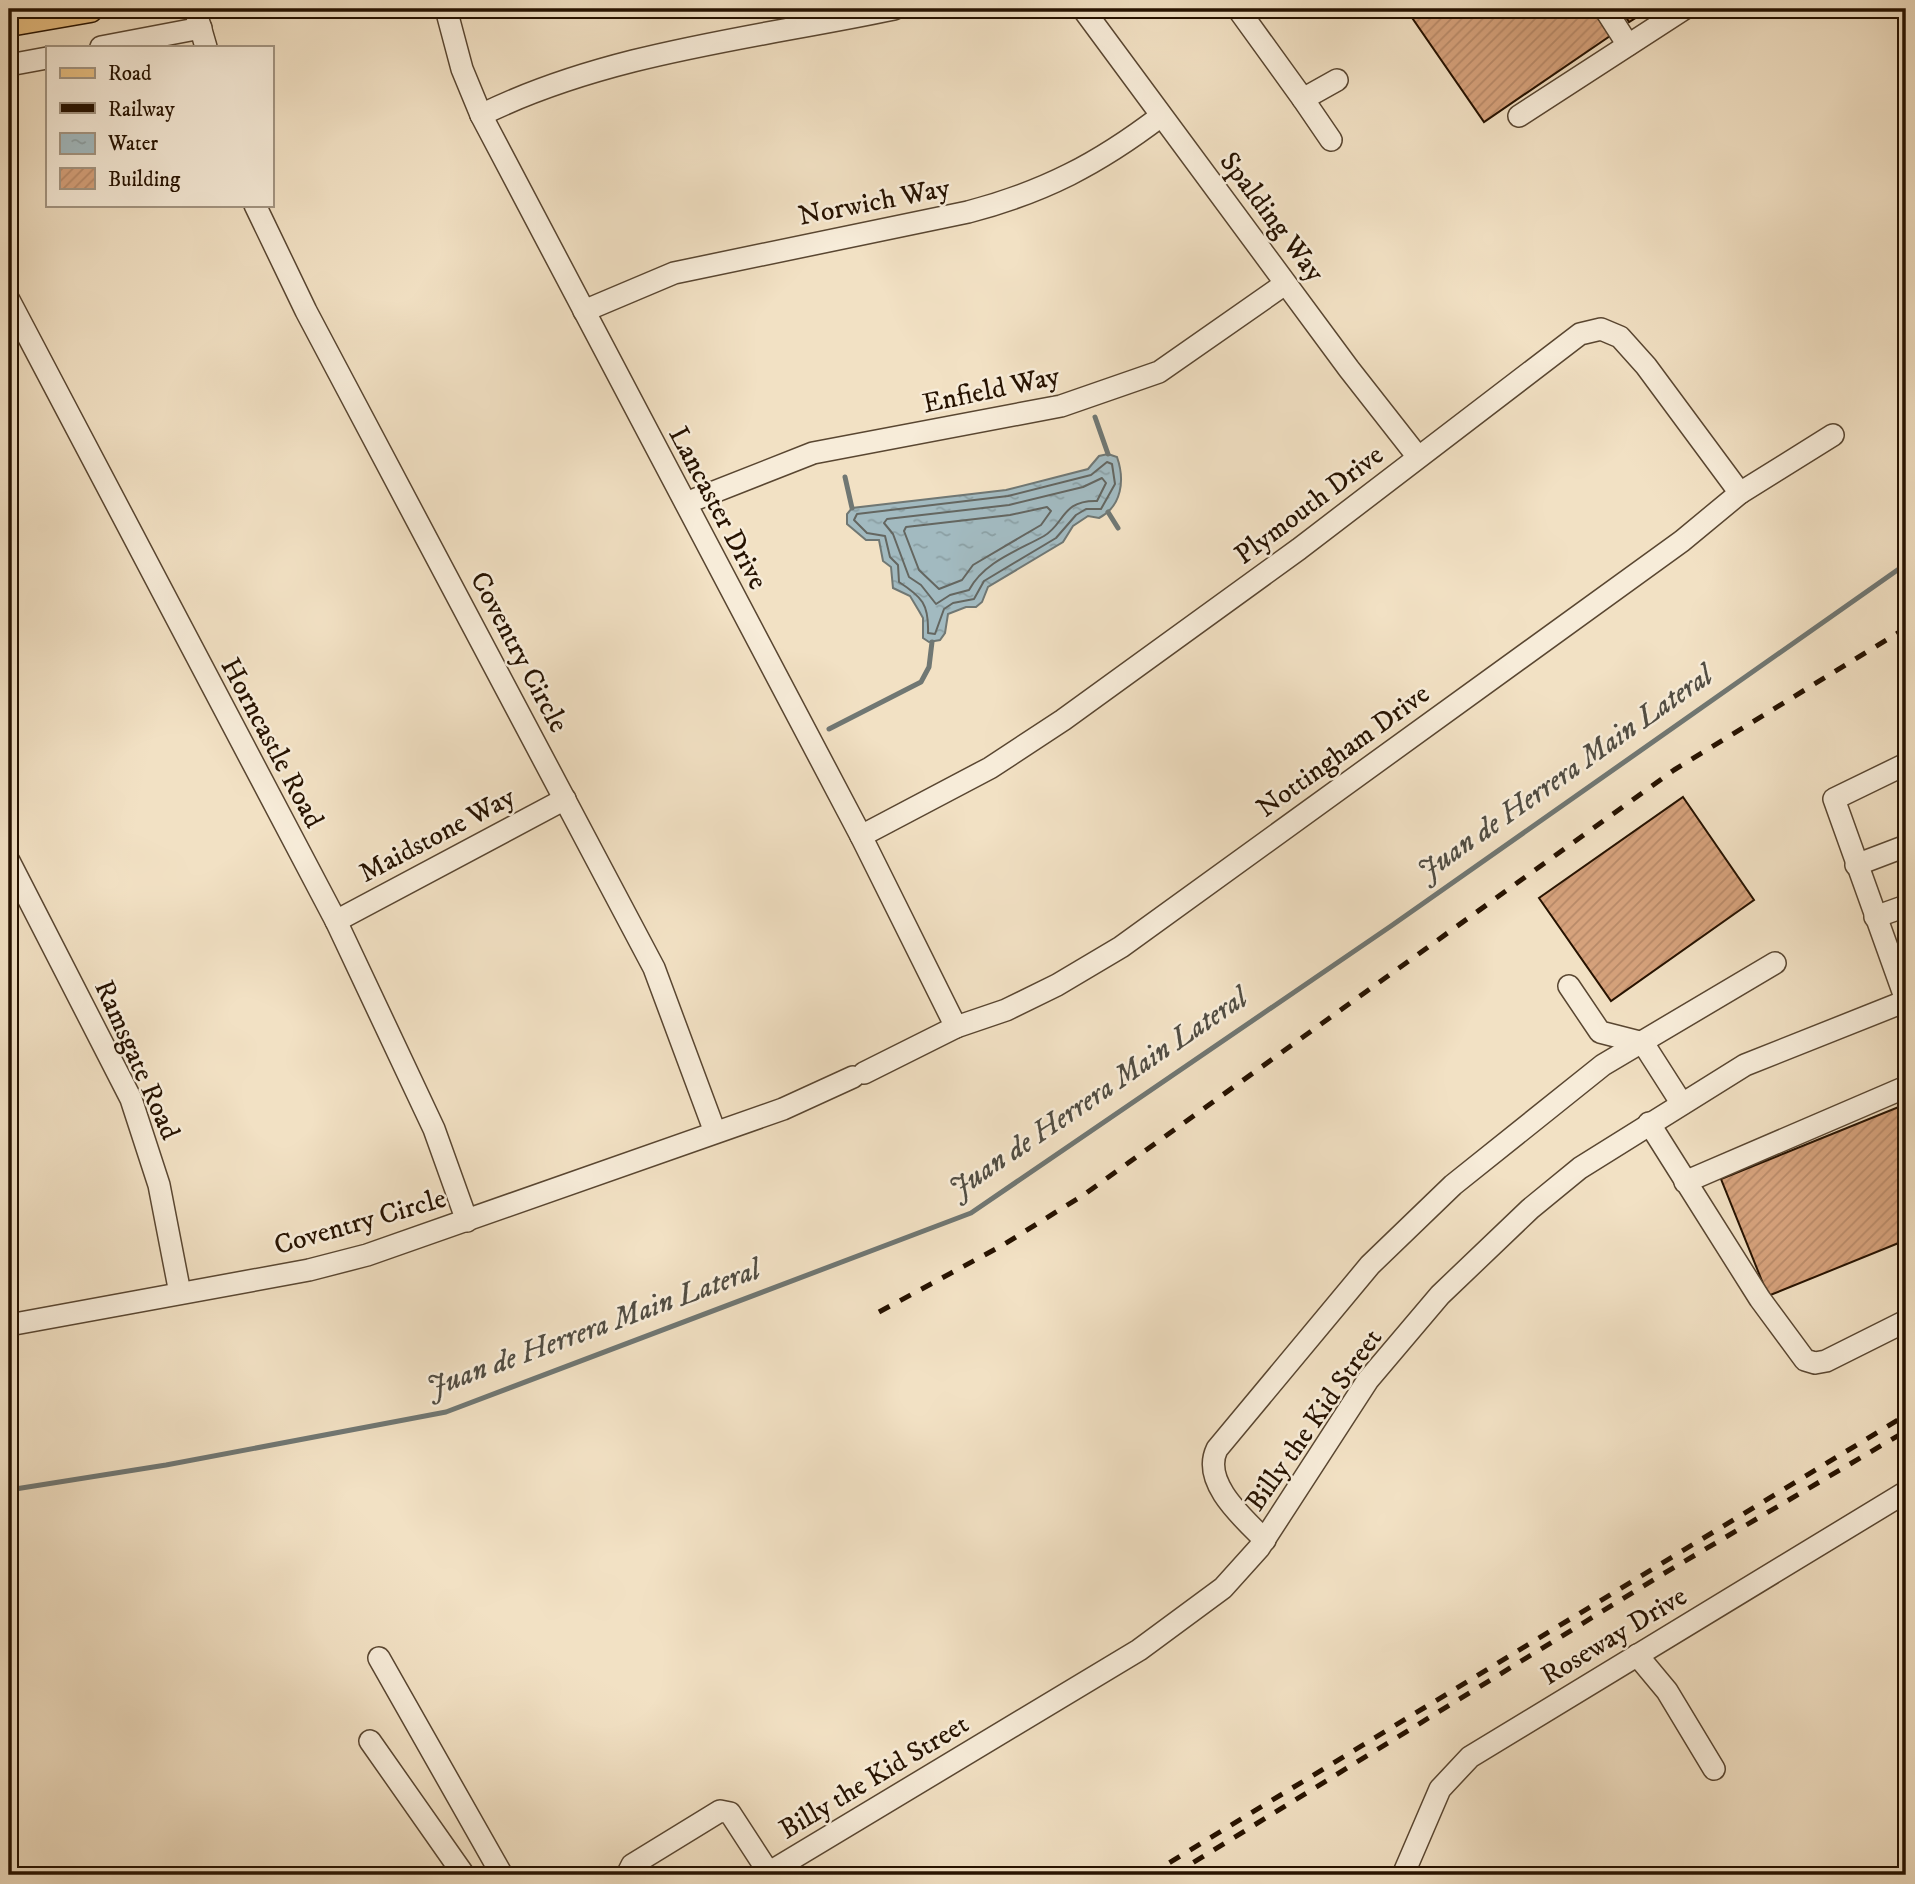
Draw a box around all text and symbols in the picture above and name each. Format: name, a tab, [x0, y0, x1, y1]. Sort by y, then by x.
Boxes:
legend	[46, 46, 273, 206]
text: Road	[108, 61, 152, 87]
text: Railway	[108, 97, 176, 123]
text: Water	[107, 131, 158, 157]
street label: Spalding Way	[1212, 145, 1333, 289]
text: Building	[108, 167, 181, 193]
street label: Norwich Way	[795, 170, 953, 234]
street label: Enfield Way	[919, 358, 1063, 422]
street label: Lancaster Drive	[660, 421, 776, 595]
street label: Plymouth Drive	[1228, 438, 1390, 572]
street label: Coventry Circle	[462, 566, 576, 738]
street label: Horncastle Road	[212, 652, 332, 834]
water label: Juan de Herrera Main Lateral	[1410, 656, 1723, 890]
street label: Nottingham Drive	[1250, 676, 1436, 826]
street label: Maidstone Way	[353, 779, 522, 891]
street label: Ramsgate Road	[86, 975, 188, 1145]
water label: Juan de Herrera Main Lateral	[941, 978, 1257, 1208]
street label: Coventry Circle	[270, 1181, 450, 1263]
water label: Juan de Herrera Main Lateral	[421, 1250, 768, 1407]
street label: Billy the Kid Street	[1238, 1322, 1390, 1518]
street label: Roseway Drive	[1535, 1579, 1693, 1693]
street label: Billy the Kid Street	[773, 1707, 975, 1847]

